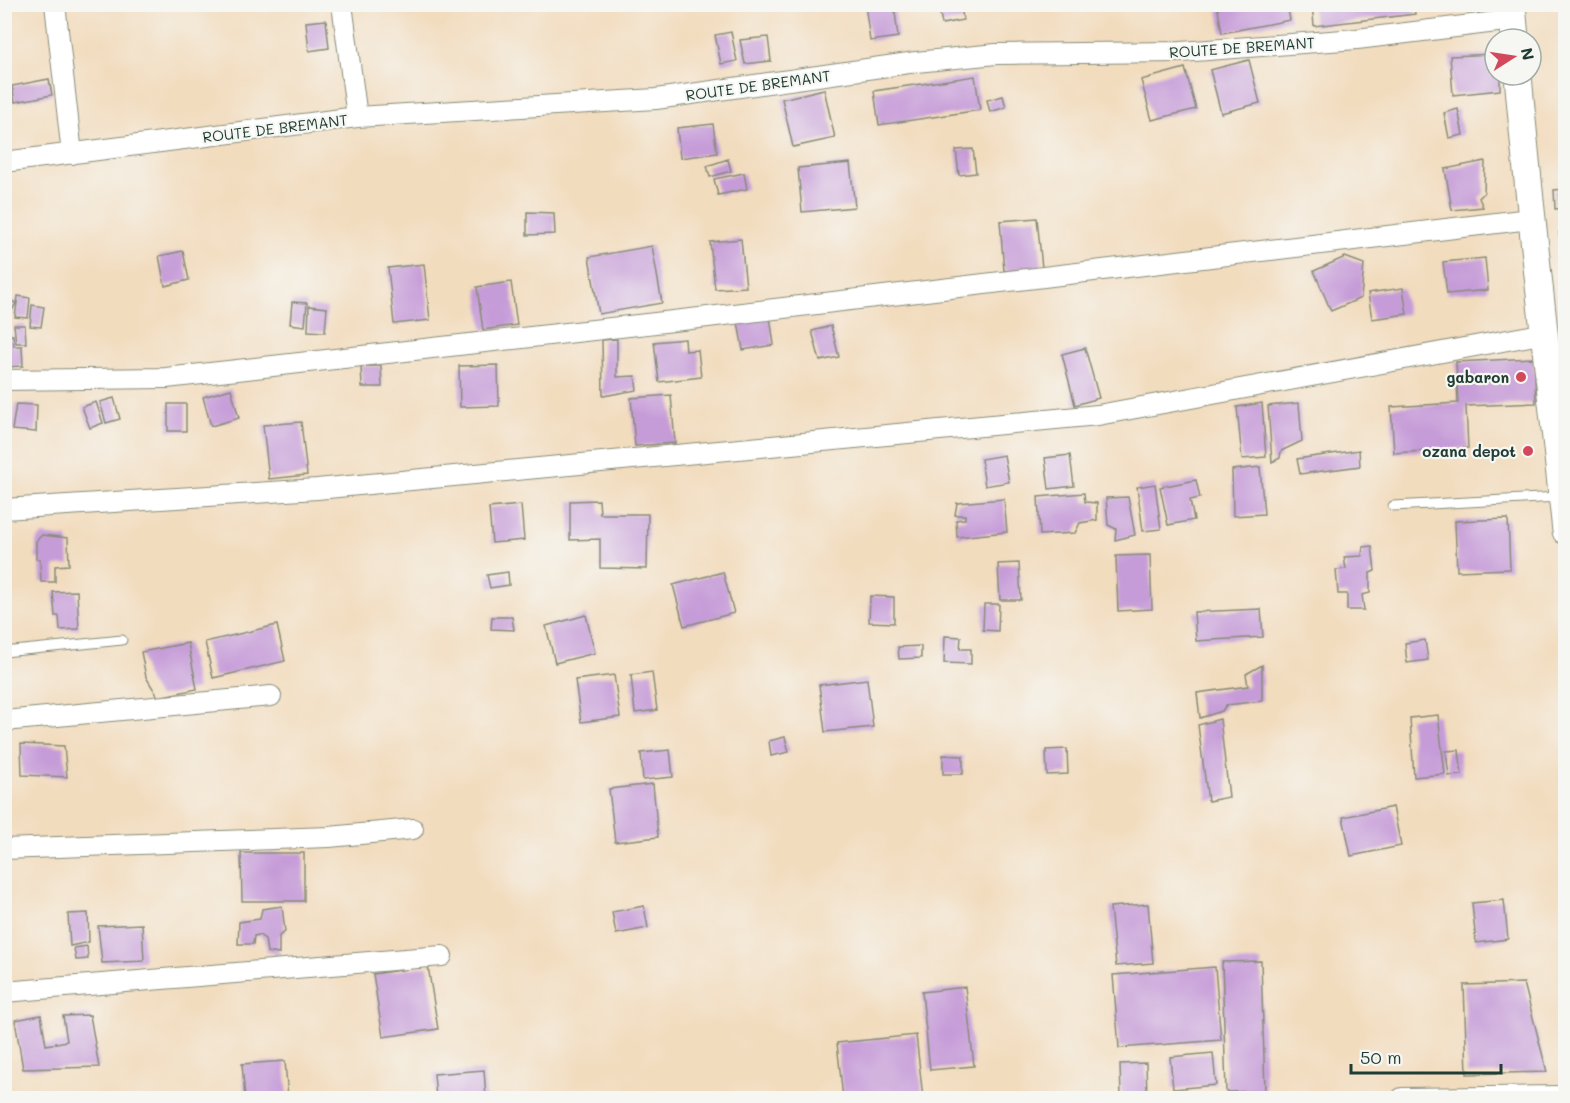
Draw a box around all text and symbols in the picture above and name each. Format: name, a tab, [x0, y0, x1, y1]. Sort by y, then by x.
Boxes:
north arrow	[1483, 27, 1543, 87]
street label: ROUTE DE BREMANT	[1168, 32, 1316, 62]
text: N	[1517, 46, 1540, 62]
street label: ROUTE DE BREMANT	[684, 65, 832, 105]
street label: ROUTE DE BREMANT	[201, 109, 349, 147]
place label: gabaron	[1447, 367, 1509, 387]
marker: gabaron	[1514, 370, 1528, 384]
place label: ozana depot	[1422, 441, 1516, 461]
marker: ozana depot	[1521, 444, 1535, 458]
scale bar	[1351, 1037, 1501, 1075]
text: 50 m	[1360, 1045, 1402, 1069]

